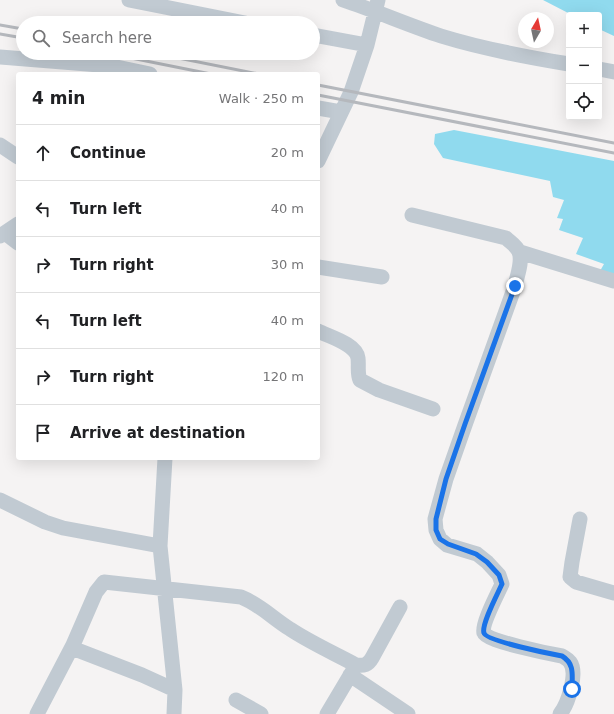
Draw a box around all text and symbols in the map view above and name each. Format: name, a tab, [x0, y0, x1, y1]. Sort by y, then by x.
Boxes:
north arrow	[518, 12, 554, 48]
map controls	[566, 12, 602, 120]
button: +	[566, 12, 602, 48]
search box	[16, 16, 320, 60]
icon: search	[30, 27, 52, 49]
text: Search here	[62, 29, 152, 47]
button: −	[566, 48, 602, 84]
button: locate	[566, 84, 602, 120]
text: 4 min	[32, 88, 85, 108]
text: Walk · 250 m	[219, 91, 304, 106]
icon: ahead	[32, 142, 54, 164]
text: Continue	[70, 144, 146, 162]
text: 20 m	[271, 145, 304, 160]
icon: left	[32, 198, 54, 220]
text: Turn left	[70, 200, 142, 218]
text: 40 m	[271, 201, 304, 216]
icon: right	[32, 254, 54, 276]
text: Turn right	[70, 256, 154, 274]
text: 30 m	[271, 257, 304, 272]
route end	[506, 277, 524, 295]
icon: left	[32, 310, 54, 332]
text: Turn left	[70, 312, 142, 330]
text: 40 m	[271, 313, 304, 328]
icon: right	[32, 366, 54, 388]
text: Turn right	[70, 368, 154, 386]
text: 120 m	[262, 369, 304, 384]
icon: arrive	[32, 422, 54, 444]
text: Arrive at destination	[70, 424, 245, 442]
route start	[563, 680, 581, 698]

